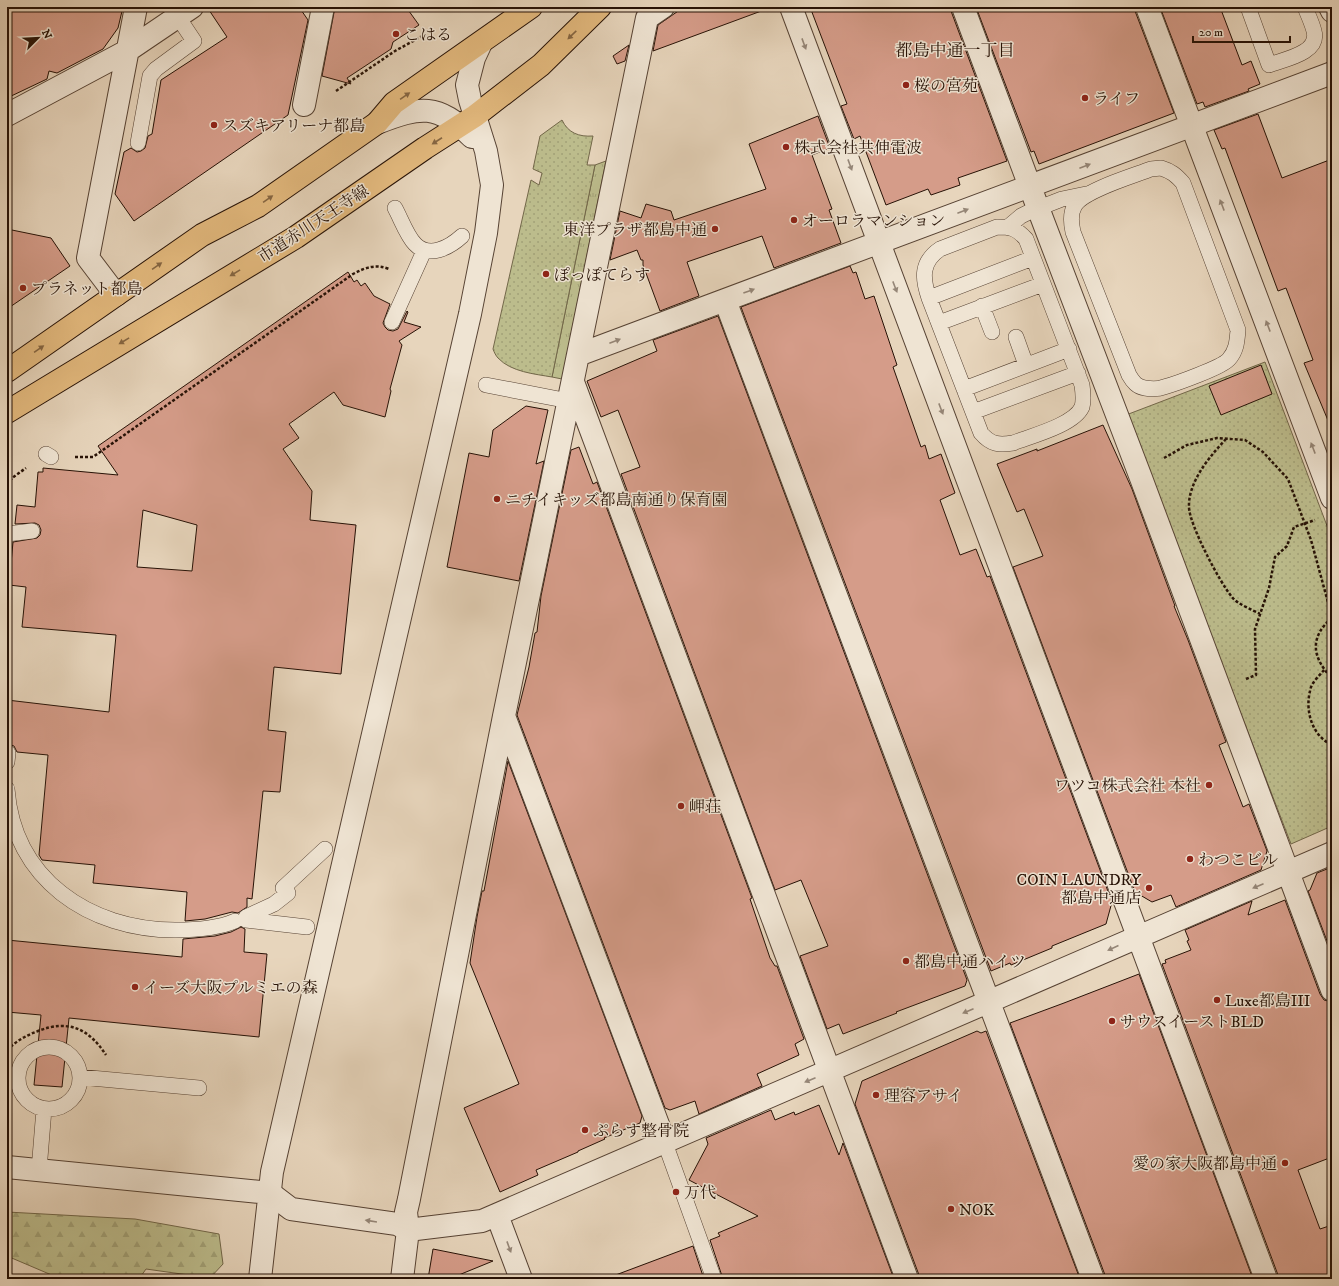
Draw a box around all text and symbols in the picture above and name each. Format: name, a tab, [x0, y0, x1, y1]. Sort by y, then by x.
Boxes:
north arrow	[18, 18, 58, 58]
scale bar	[1193, 18, 1290, 44]
place label: こはる	[404, 25, 452, 45]
text: 20 m	[1199, 25, 1223, 40]
text: N	[38, 27, 54, 41]
marker: こはる	[391, 29, 401, 39]
one-way arrow	[567, 30, 577, 39]
one-way arrow	[802, 38, 808, 50]
district label: 都島中通一丁目	[896, 40, 1015, 62]
place label: 桜の宮苑	[914, 76, 978, 96]
marker: 桜の宮苑	[901, 80, 911, 90]
place label: ライフ	[1093, 89, 1140, 109]
one-way arrow	[399, 92, 410, 100]
marker: ライフ	[1080, 93, 1090, 103]
place label: スズキアリーナ都島	[222, 116, 365, 136]
marker: スズキアリーナ都島	[209, 120, 219, 130]
one-way arrow	[432, 137, 443, 144]
place label: 株式会社共伸電波	[794, 138, 922, 158]
marker: 株式会社共伸電波	[781, 142, 791, 152]
one-way arrow	[847, 160, 853, 172]
one-way arrow	[1079, 162, 1091, 168]
street label: 市道赤川天王寺線	[254, 181, 373, 267]
one-way arrow	[263, 195, 273, 203]
one-way arrow	[1218, 198, 1224, 210]
one-way arrow	[958, 208, 970, 214]
place label: オーロラマンション	[802, 211, 945, 231]
marker: オーロラマンション	[789, 215, 799, 225]
place label: 東洋プラザ都島中通	[563, 220, 707, 240]
marker: 東洋プラザ都島中通	[710, 224, 720, 234]
one-way arrow	[152, 262, 162, 270]
place label: ぽっぽてらす	[554, 265, 650, 285]
marker: ぽっぽてらす	[541, 269, 551, 279]
one-way arrow	[229, 270, 241, 277]
place label: プラネット都島	[31, 279, 143, 299]
one-way arrow	[893, 281, 899, 293]
marker: プラネット都島	[18, 283, 28, 293]
one-way arrow	[744, 287, 756, 293]
one-way arrow	[1264, 320, 1270, 332]
one-way arrow	[118, 337, 130, 344]
one-way arrow	[609, 338, 621, 344]
one-way arrow	[34, 345, 44, 353]
one-way arrow	[938, 403, 944, 415]
one-way arrow	[1310, 442, 1316, 454]
place label: ニチイキッズ都島南通り保育園	[505, 490, 728, 510]
marker: ニチイキッズ都島南通り保育園	[492, 494, 502, 504]
place label: ワツコ株式会社 本社	[1054, 776, 1201, 796]
marker: ワツコ株式会社 本社	[1204, 780, 1214, 790]
place label: 岬荘	[689, 797, 721, 817]
marker: 岬荘	[676, 801, 686, 811]
place label: わつこビル	[1198, 850, 1278, 870]
marker: わつこビル	[1185, 854, 1195, 864]
place label: COIN LAUNDRY 都島中通店	[1017, 870, 1142, 908]
marker: COIN LAUNDRY 都島中通店	[1144, 883, 1154, 893]
one-way arrow	[1251, 883, 1263, 889]
one-way arrow	[1107, 945, 1118, 951]
place label: 都島中通ハイツ	[914, 952, 1026, 972]
marker: 都島中通ハイツ	[901, 956, 911, 966]
place label: イーズ大阪プルミエの森	[143, 978, 318, 998]
marker: イーズ大阪プルミエの森	[130, 982, 140, 992]
place label: Luxe都島III	[1225, 991, 1311, 1011]
marker: Luxe都島III	[1212, 995, 1222, 1005]
one-way arrow	[962, 1008, 973, 1014]
place label: サウスイーストBLD	[1120, 1012, 1264, 1032]
marker: サウスイーストBLD	[1107, 1016, 1117, 1026]
one-way arrow	[804, 1076, 816, 1083]
place label: 理容アサイ	[884, 1086, 963, 1106]
marker: 理容アサイ	[871, 1090, 881, 1100]
place label: ぷらす整骨院	[593, 1121, 689, 1141]
marker: ぷらす整骨院	[580, 1125, 590, 1135]
place label: 愛の家大阪都島中通	[1133, 1154, 1277, 1174]
marker: 愛の家大阪都島中通	[1280, 1158, 1290, 1168]
place label: 万代	[684, 1183, 716, 1203]
marker: 万代	[671, 1187, 681, 1197]
place label: NOK	[959, 1200, 995, 1220]
marker: NOK	[946, 1204, 956, 1214]
one-way arrow	[365, 1218, 377, 1224]
one-way arrow	[507, 1241, 513, 1253]

